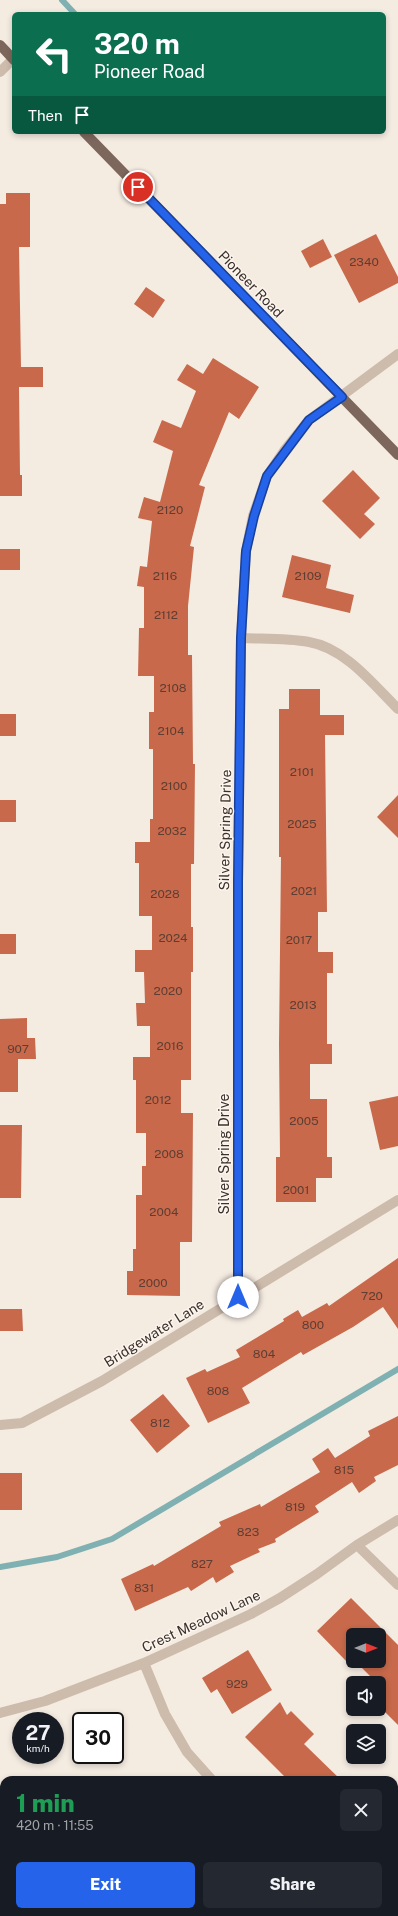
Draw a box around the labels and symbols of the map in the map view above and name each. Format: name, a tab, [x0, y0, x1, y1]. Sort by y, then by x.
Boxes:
pin	[121, 170, 155, 204]
street label: Pioneer Road	[215, 247, 287, 321]
house number: 2340	[349, 255, 379, 269]
house number: 2120	[157, 503, 183, 517]
house number: 2116	[153, 569, 177, 583]
house number: 2109	[295, 569, 321, 583]
house number: 2112	[154, 608, 178, 622]
house number: 2108	[159, 681, 187, 695]
house number: 2104	[158, 724, 185, 738]
house number: 2101	[290, 765, 314, 779]
street label: Silver Spring Drive	[216, 769, 234, 891]
house number: 2100	[161, 779, 187, 793]
house number: 2025	[287, 817, 317, 831]
house number: 2032	[157, 824, 187, 838]
house number: 2021	[291, 884, 317, 898]
house number: 2028	[150, 887, 180, 901]
house number: 2024	[158, 931, 188, 945]
house number: 2017	[286, 933, 312, 947]
house number: 2020	[154, 984, 183, 998]
house number: 2013	[290, 998, 316, 1012]
house number: 2016	[157, 1039, 183, 1053]
house number: 907	[7, 1042, 29, 1056]
house number: 2012	[145, 1093, 171, 1107]
street label: Silver Spring Drive	[216, 1093, 232, 1215]
house number: 2005	[289, 1114, 319, 1128]
house number: 2008	[154, 1147, 184, 1161]
house number: 2001	[283, 1183, 309, 1197]
house number: 2004	[149, 1205, 179, 1219]
house number: 2000	[138, 1276, 168, 1290]
position arrow	[217, 1276, 259, 1318]
house number: 720	[361, 1289, 383, 1303]
street label: Bridgewater Lane	[101, 1296, 207, 1370]
house number: 800	[302, 1318, 324, 1332]
house number: 804	[253, 1347, 276, 1361]
house number: 808	[207, 1384, 230, 1398]
house number: 812	[150, 1416, 170, 1430]
house number: 815	[334, 1463, 354, 1477]
house number: 819	[285, 1500, 305, 1514]
house number: 823	[237, 1525, 259, 1539]
house number: 827	[191, 1557, 213, 1571]
house number: 831	[134, 1581, 154, 1595]
street label: Crest Meadow Lane	[139, 1587, 263, 1655]
north arrow	[346, 1628, 386, 1668]
house number: 929	[226, 1677, 248, 1691]
speed limit sign: 30	[72, 1712, 124, 1764]

